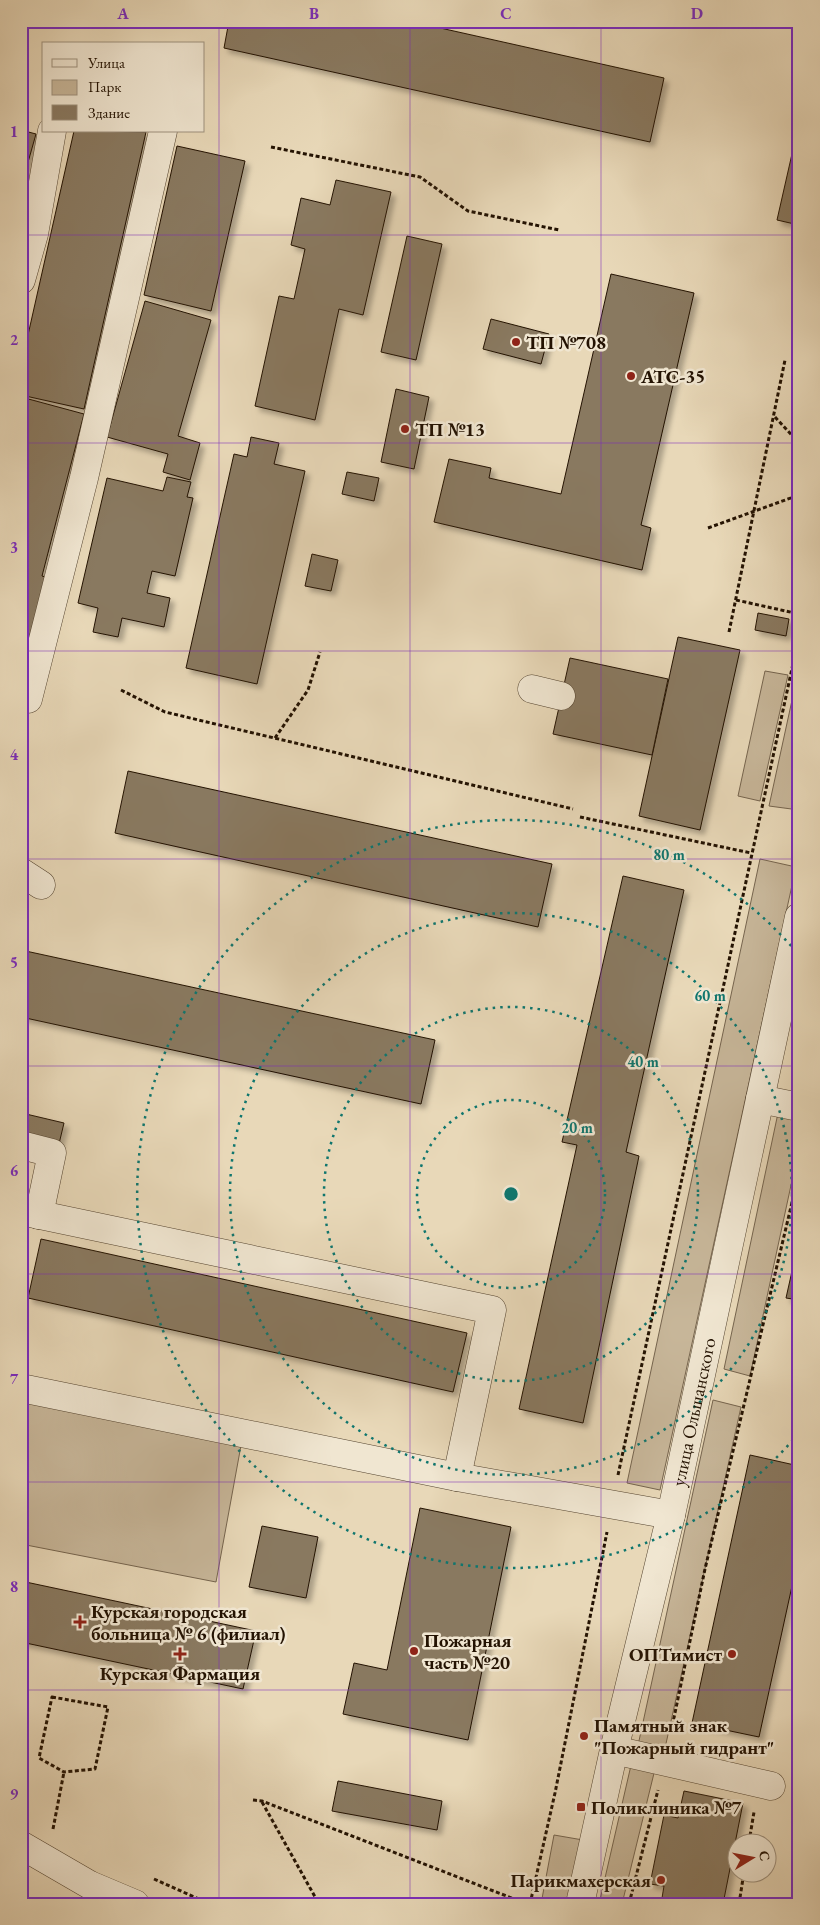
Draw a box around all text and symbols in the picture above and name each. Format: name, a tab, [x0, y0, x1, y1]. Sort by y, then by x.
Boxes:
text: A	[116, 3, 129, 24]
text: B	[309, 3, 319, 24]
text: C	[500, 3, 512, 24]
text: D	[691, 3, 703, 24]
legend	[42, 42, 205, 132]
text: Улица	[87, 53, 125, 72]
text: Парк	[88, 77, 121, 96]
text: Здание	[88, 103, 130, 122]
text: 1	[10, 121, 18, 142]
text: 2	[10, 329, 19, 350]
place label: ТП №708	[526, 330, 606, 355]
marker: ТП №708	[510, 336, 522, 348]
place label: АТС-35	[640, 364, 705, 389]
marker: АТС-35	[625, 370, 637, 382]
place label: ТП №13	[415, 417, 485, 442]
marker: ТП №13	[399, 423, 411, 435]
text: 3	[10, 537, 18, 558]
text: 4	[10, 744, 19, 765]
text: 80 m	[653, 845, 685, 864]
text: 5	[10, 952, 18, 973]
text: 60 m	[694, 986, 726, 1005]
text: 40 m	[627, 1052, 659, 1071]
text: 20 m	[561, 1118, 593, 1137]
text: 6	[10, 1160, 19, 1181]
centre of rings	[502, 1185, 520, 1203]
street label: улица Ольшанского	[666, 1335, 722, 1488]
text: 7	[10, 1368, 19, 1389]
text: 8	[10, 1576, 18, 1597]
place label: Курская городская больница № 6 (филиал)	[91, 1599, 286, 1646]
marker: Курская городская больница № 6 (филиал)	[73, 1615, 87, 1629]
place label: Пожарная часть №20	[424, 1628, 511, 1675]
place label: ОПТимист	[629, 1642, 722, 1667]
marker: Пожарная часть №20	[408, 1645, 420, 1657]
marker: Курская Фармация	[174, 1648, 186, 1660]
marker: ОПТимист	[726, 1648, 738, 1660]
place label: Курская Фармация	[100, 1661, 260, 1686]
place label: Памятный знак "Пожарный гидрант"	[594, 1713, 774, 1760]
marker: Памятный знак "Пожарный гидрант"	[578, 1730, 590, 1742]
text: 9	[10, 1783, 19, 1804]
place label: Поликлиника №7	[591, 1795, 742, 1820]
marker: Поликлиника №7	[575, 1801, 587, 1813]
north arrow	[728, 1832, 778, 1882]
text: С	[755, 1849, 775, 1862]
place label: Парикмахерская	[510, 1868, 651, 1893]
marker: Парикмахерская	[655, 1874, 667, 1886]

